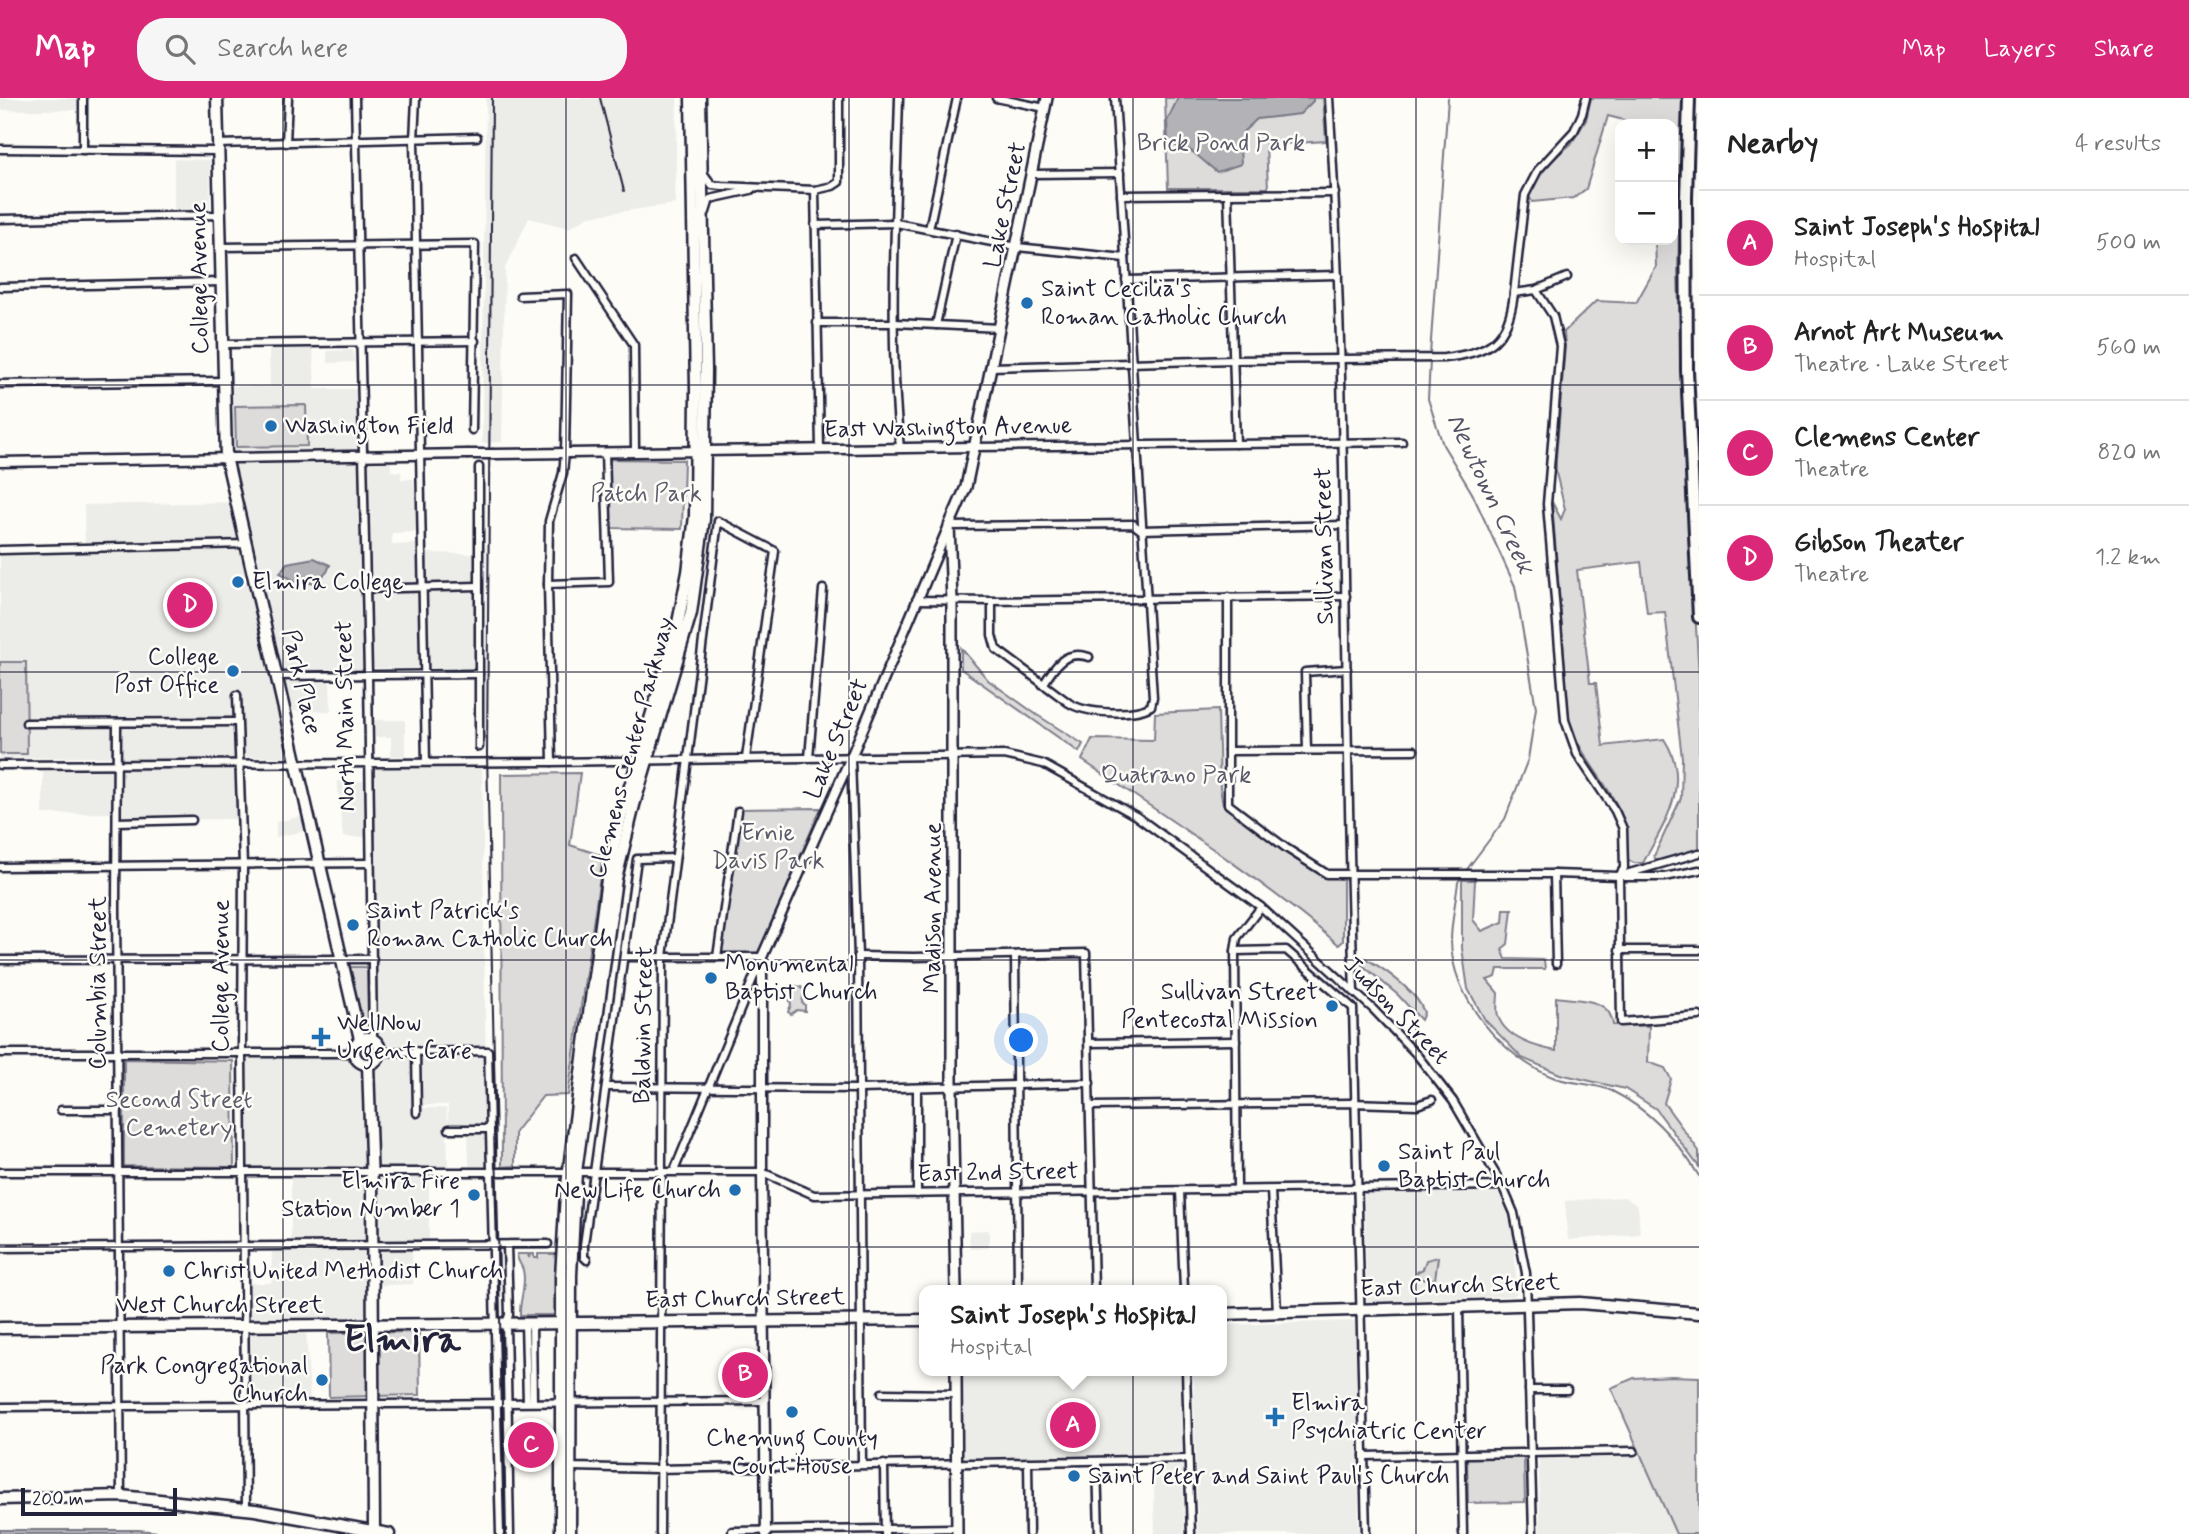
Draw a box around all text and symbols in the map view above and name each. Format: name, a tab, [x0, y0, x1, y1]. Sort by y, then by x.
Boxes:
search box	[137, 18, 627, 81]
text: Map	[35, 27, 95, 71]
icon: search	[161, 30, 199, 68]
text: Search here	[217, 32, 348, 66]
text: Map	[1902, 34, 1946, 65]
text: Layers	[1984, 34, 2056, 65]
text: Share	[2094, 34, 2154, 65]
map controls	[1615, 119, 1678, 245]
button: +	[1615, 119, 1678, 182]
text: Nearby	[1727, 124, 1818, 163]
park label: Brick Pond Park	[1137, 128, 1305, 159]
text: 4 results	[2075, 129, 2161, 159]
street label: Lake Street	[978, 139, 1034, 271]
button: −	[1615, 182, 1678, 245]
street label: College Avenue	[183, 201, 217, 355]
text: Saint Joseph's Hospital	[1794, 211, 2039, 245]
text: A	[1742, 228, 1758, 258]
text: 500 m	[2096, 228, 2161, 258]
text: Hospital	[1794, 245, 1876, 275]
place label: Saint Cecilia's Roman Catholic Church	[1041, 274, 1287, 333]
marker: Saint Cecilia's Roman Catholic Church	[1019, 295, 1035, 311]
text: Arnot Art Museum	[1794, 316, 2004, 350]
text: B	[1743, 333, 1757, 363]
text: 560 m	[2096, 333, 2161, 363]
text: Theatre · Lake Street	[1794, 350, 2009, 380]
water label: Newtown Creek	[1438, 408, 1543, 581]
street label: East Washington Avenue	[824, 410, 1072, 449]
place label: Washington Field	[285, 411, 454, 445]
marker: Washington Field	[263, 418, 279, 434]
text: Clemens Center	[1794, 421, 1979, 455]
text: C	[1742, 438, 1758, 468]
text: 820 m	[2098, 438, 2161, 468]
text: Theatre	[1794, 455, 1869, 485]
street label: Sullivan Street	[1308, 467, 1342, 625]
park label: Patch Park	[590, 479, 702, 510]
text: Gibson Theater	[1794, 526, 1963, 560]
text: D	[1742, 543, 1758, 573]
text: 1.2 km	[2095, 543, 2161, 573]
text: Theatre	[1794, 560, 1869, 590]
place label: Elmira College	[252, 567, 404, 598]
marker: Elmira College	[230, 574, 246, 590]
pin: D	[167, 579, 213, 631]
street label: Clemens Center Parkway	[582, 614, 682, 882]
street label: North Main Street	[329, 620, 363, 812]
street label: Park Place	[274, 626, 328, 738]
place label: College Post Office	[114, 642, 219, 701]
marker: College Post Office	[225, 663, 241, 679]
street label: Lake Street	[798, 674, 876, 804]
park label: Quatrano Park	[1101, 760, 1251, 791]
park label: Ernie Davis Park	[712, 818, 824, 877]
street label: Madison Avenue	[918, 822, 949, 993]
street label: Columbia Street	[83, 896, 114, 1070]
place label: Saint Patrick's Roman Catholic Church	[367, 896, 613, 955]
street label: College Avenue	[206, 899, 237, 1052]
marker: Saint Patrick's Roman Catholic Church	[345, 917, 361, 933]
street label: Baldwin Street	[627, 946, 661, 1104]
place label: Monumental Baptist Church	[725, 949, 878, 1008]
street label: Judson Street	[1336, 950, 1456, 1072]
marker: Monumental Baptist Church	[703, 970, 719, 986]
place label: Sullivan Street Pentecostal Mission	[1121, 977, 1318, 1036]
marker: Sullivan Street Pentecostal Mission	[1324, 998, 1340, 1014]
place label: WellNow Urgent Care	[337, 1008, 472, 1070]
your location	[1004, 1023, 1038, 1057]
marker: WellNow Urgent Care	[311, 1027, 331, 1047]
park label: Second Street Cemetery	[106, 1085, 252, 1144]
place label: Saint Paul Baptist Church	[1398, 1137, 1551, 1196]
street label: East 2nd Street	[917, 1156, 1079, 1190]
marker: Saint Paul Baptist Church	[1376, 1158, 1392, 1174]
place label: Elmira Fire Station Number 1	[281, 1166, 460, 1225]
place label: New Life Church	[554, 1175, 721, 1206]
marker: New Life Church	[727, 1182, 743, 1198]
marker: Elmira Fire Station Number 1	[466, 1187, 482, 1203]
place label: Christ United Methodist Church	[183, 1256, 503, 1287]
marker: Christ United Methodist Church	[161, 1263, 177, 1279]
street label: East Church Street	[1360, 1267, 1560, 1305]
street label: East Church Street	[645, 1282, 845, 1316]
popup	[919, 1285, 1227, 1376]
street label: West Church Street	[117, 1290, 323, 1321]
text: Saint Joseph's Hospital	[950, 1299, 1196, 1333]
district label: Elmira	[344, 1316, 462, 1365]
text: Hospital	[950, 1333, 1032, 1363]
pin: B	[722, 1349, 768, 1401]
place label: Park Congregational Church	[100, 1351, 308, 1410]
marker: Park Congregational Church	[314, 1372, 330, 1388]
place label: Elmira Psychiatric Center	[1291, 1388, 1487, 1447]
pin: A	[1050, 1399, 1096, 1451]
marker: Chemung County Court House	[784, 1404, 800, 1420]
marker: Elmira Psychiatric Center	[1265, 1407, 1285, 1427]
pin: C	[508, 1419, 554, 1471]
place label: Chemung County Court House	[706, 1423, 878, 1482]
place label: Saint Peter and Saint Paul's Church	[1088, 1461, 1450, 1492]
marker: Saint Peter and Saint Paul's Church	[1066, 1468, 1082, 1484]
scale bar	[21, 1485, 177, 1517]
text: 200 m	[32, 1487, 84, 1512]

